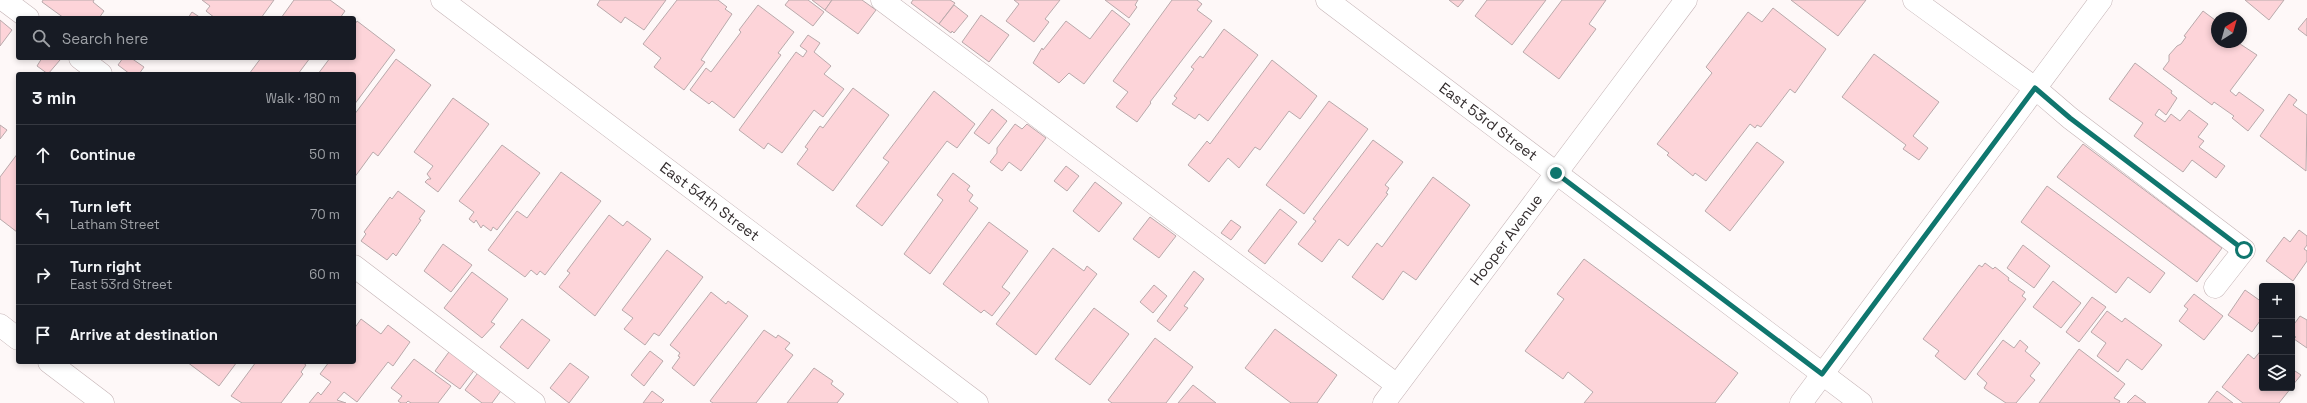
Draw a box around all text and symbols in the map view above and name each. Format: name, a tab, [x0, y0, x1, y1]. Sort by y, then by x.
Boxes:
north arrow	[2211, 12, 2247, 48]
search box	[16, 16, 356, 60]
icon: search	[30, 27, 52, 49]
text: Search here	[62, 29, 148, 48]
street label: East 53rd Street	[1436, 78, 1542, 165]
text: 3 min	[32, 87, 76, 109]
text: Walk · 180 m	[266, 90, 340, 107]
icon: ahead	[32, 144, 54, 166]
text: Continue	[70, 145, 136, 164]
text: 50 m	[309, 146, 340, 163]
street label: East 54th Street	[656, 158, 764, 245]
route end	[1547, 164, 1565, 182]
street label: Hooper Avenue	[1466, 190, 1546, 289]
text: Turn left	[70, 197, 132, 216]
icon: left	[32, 204, 54, 226]
text: 70 m	[310, 206, 340, 223]
text: Latham Street	[70, 216, 160, 233]
route start	[2235, 241, 2253, 259]
text: Turn right	[70, 257, 141, 276]
icon: right	[32, 264, 54, 286]
text: 60 m	[309, 266, 340, 283]
text: East 53rd Street	[70, 276, 173, 293]
map controls	[2259, 283, 2295, 391]
button: +	[2259, 283, 2295, 319]
button: −	[2259, 319, 2295, 355]
icon: arrive	[32, 324, 54, 346]
text: Arrive at destination	[70, 325, 218, 344]
button: layers	[2259, 355, 2295, 391]

